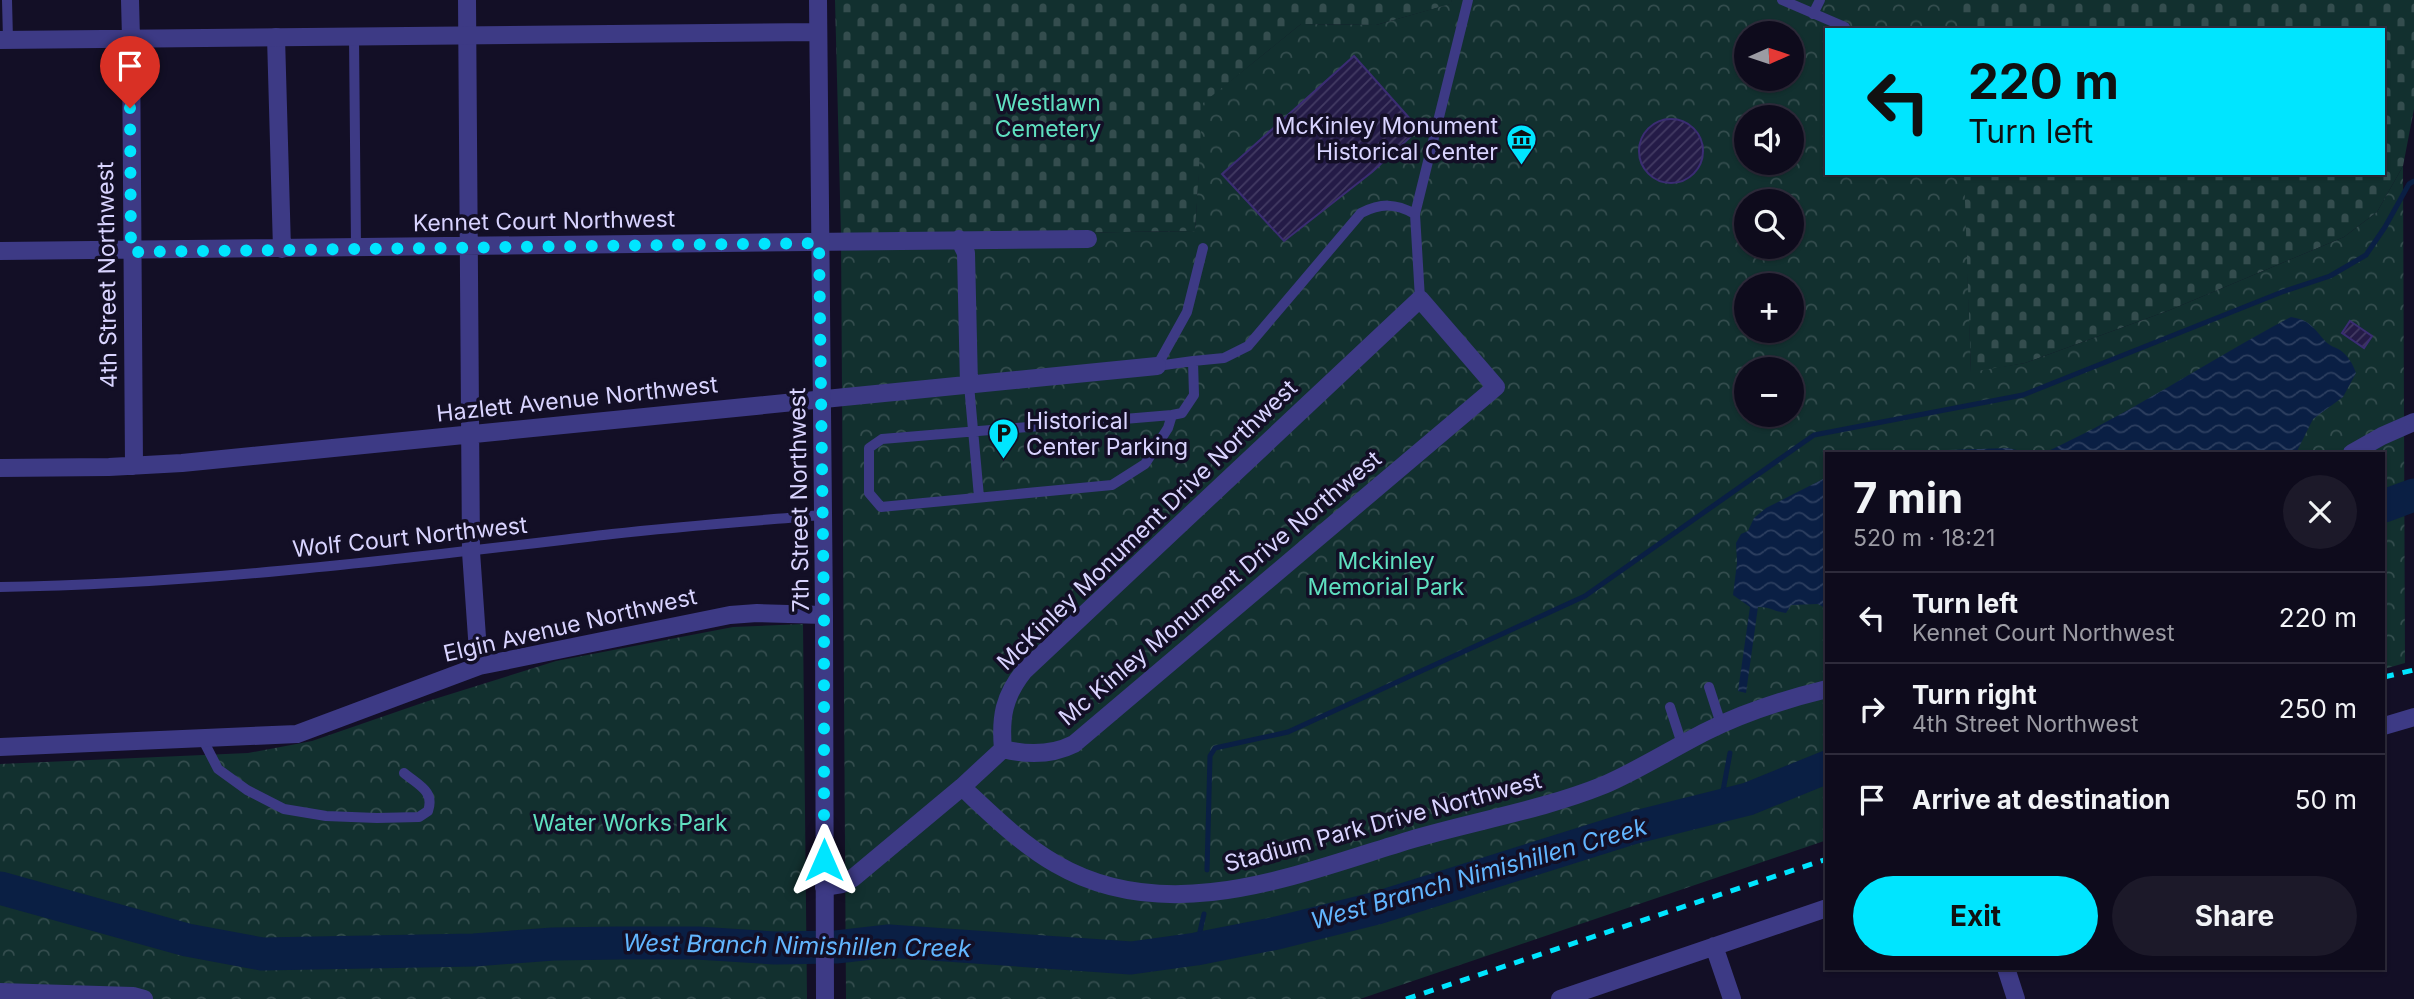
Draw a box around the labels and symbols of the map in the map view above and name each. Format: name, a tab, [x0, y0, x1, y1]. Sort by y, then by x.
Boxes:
north arrow	[1734, 21, 1804, 91]
pin	[100, 36, 160, 108]
park label: Westlawn Cemetery	[995, 89, 1101, 143]
place label: McKinley Monument Historical Center	[1275, 112, 1498, 166]
museum icon: McKinley Monument Historical Center	[1504, 122, 1538, 166]
street label: 4th Street Northwest	[91, 161, 123, 389]
street label: Kennet Court Northwest	[413, 205, 676, 237]
street label: Hazlett Avenue Northwest	[435, 370, 719, 428]
street label: McKinley Monument Drive Northwest	[991, 374, 1303, 676]
street label: 7th Street Northwest	[783, 387, 815, 613]
place label: Historical Center Parking	[1026, 407, 1188, 461]
parking icon: Historical Center Parking	[986, 417, 1020, 461]
street label: Mc Kinley Monument Drive Northwest	[1053, 444, 1387, 731]
street label: Wolf Court Northwest	[291, 511, 529, 563]
park label: Mckinley Memorial Park	[1308, 547, 1465, 601]
street label: Elgin Avenue Northwest	[441, 582, 700, 668]
street label: Stadium Park Drive Northwest	[1221, 766, 1545, 878]
park label: Water Works Park	[532, 809, 728, 837]
water label: West Branch Nimishillen Creek	[1307, 811, 1651, 935]
position arrow	[787, 823, 861, 897]
water label: West Branch Nimishillen Creek	[623, 928, 972, 963]

